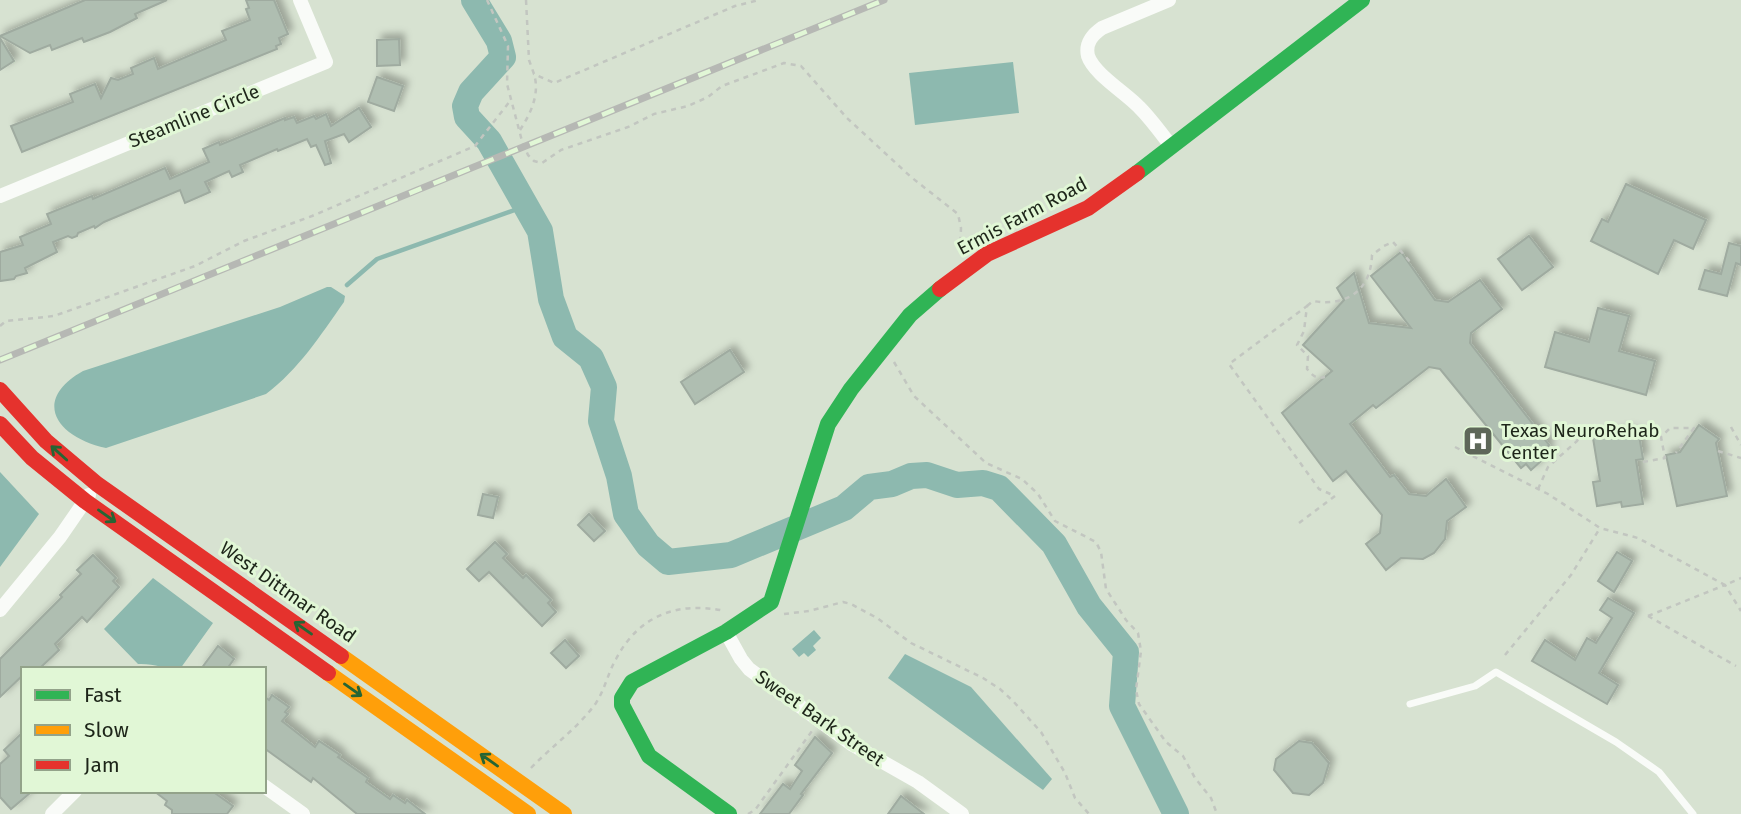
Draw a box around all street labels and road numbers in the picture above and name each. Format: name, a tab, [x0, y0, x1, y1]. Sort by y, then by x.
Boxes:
street label: Steamline Circle	[125, 79, 263, 153]
street label: Ermis Farm Road	[953, 172, 1091, 260]
street label: West Dittmar Road	[216, 536, 360, 648]
street label: Sweet Bark Street	[751, 665, 889, 771]

